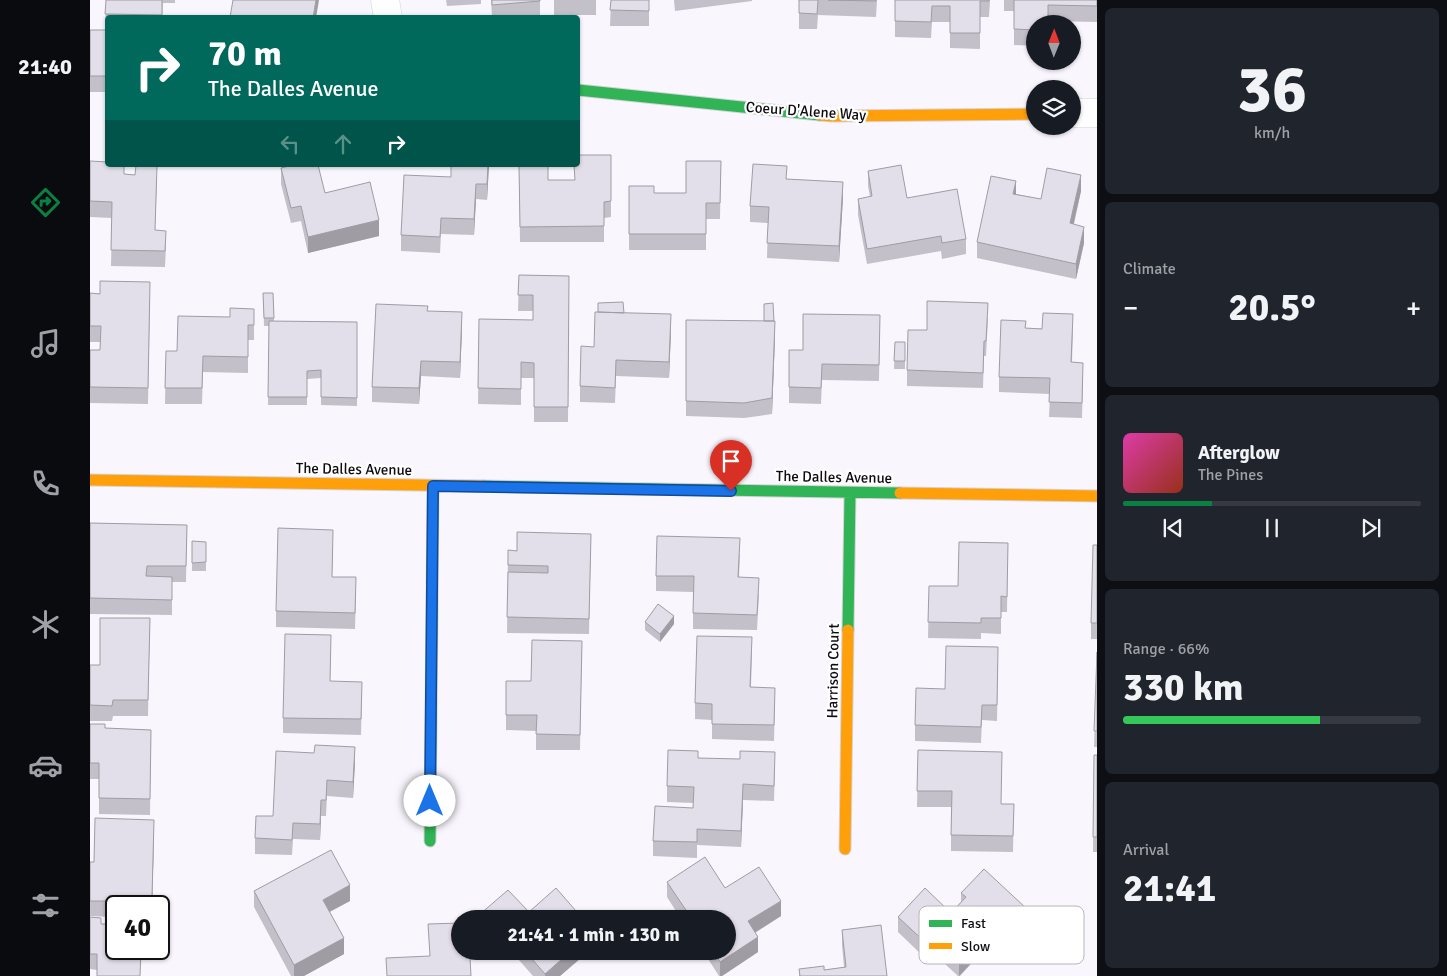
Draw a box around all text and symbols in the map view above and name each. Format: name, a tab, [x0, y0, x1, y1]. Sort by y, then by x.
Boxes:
north arrow	[1026, 15, 1081, 70]
map controls	[1026, 15, 1081, 135]
text: 70 m	[208, 32, 282, 75]
icon: right	[125, 35, 190, 100]
text: 36	[1237, 50, 1307, 130]
text: 21:40	[18, 53, 72, 80]
text: The Dalles Avenue	[208, 75, 379, 102]
button: layers	[1026, 80, 1081, 135]
street label: Coeur D'Alene Way	[745, 98, 867, 124]
text: km/h	[1254, 123, 1290, 143]
icon: left	[276, 130, 304, 158]
icon: ahead	[329, 130, 357, 158]
icon: right	[382, 130, 410, 158]
icon: directions	[28, 185, 63, 220]
text: Climate	[1123, 259, 1176, 279]
text: 20.5°	[1228, 284, 1316, 331]
text: −	[1123, 291, 1138, 325]
text: +	[1406, 291, 1421, 325]
icon: music	[28, 326, 63, 361]
pin	[710, 440, 752, 491]
text: Afterglow	[1198, 441, 1280, 465]
icon: arrive	[717, 447, 745, 475]
street label: The Dalles Avenue	[296, 459, 412, 479]
text: The Pines	[1198, 465, 1263, 485]
icon: phone	[28, 466, 63, 501]
street label: The Dalles Avenue	[776, 467, 892, 487]
icon: previous	[1159, 514, 1187, 542]
icon: pause	[1258, 514, 1286, 542]
icon: next	[1357, 514, 1385, 542]
icon: climate	[28, 607, 63, 642]
street label: Harrison Court	[823, 623, 843, 719]
text: Range · 66%	[1123, 639, 1209, 659]
text: 330 km	[1123, 664, 1244, 711]
icon: car	[28, 748, 63, 783]
position arrow	[403, 774, 455, 826]
text: Arrival	[1123, 840, 1169, 860]
text: 21:41	[1123, 865, 1216, 912]
icon: filters	[28, 888, 63, 923]
speed limit sign: 40	[105, 895, 170, 960]
legend	[919, 906, 1084, 964]
text: Fast	[961, 915, 986, 932]
text: 21:41 · 1 min · 130 m	[507, 923, 680, 947]
text: Slow	[961, 938, 990, 955]

